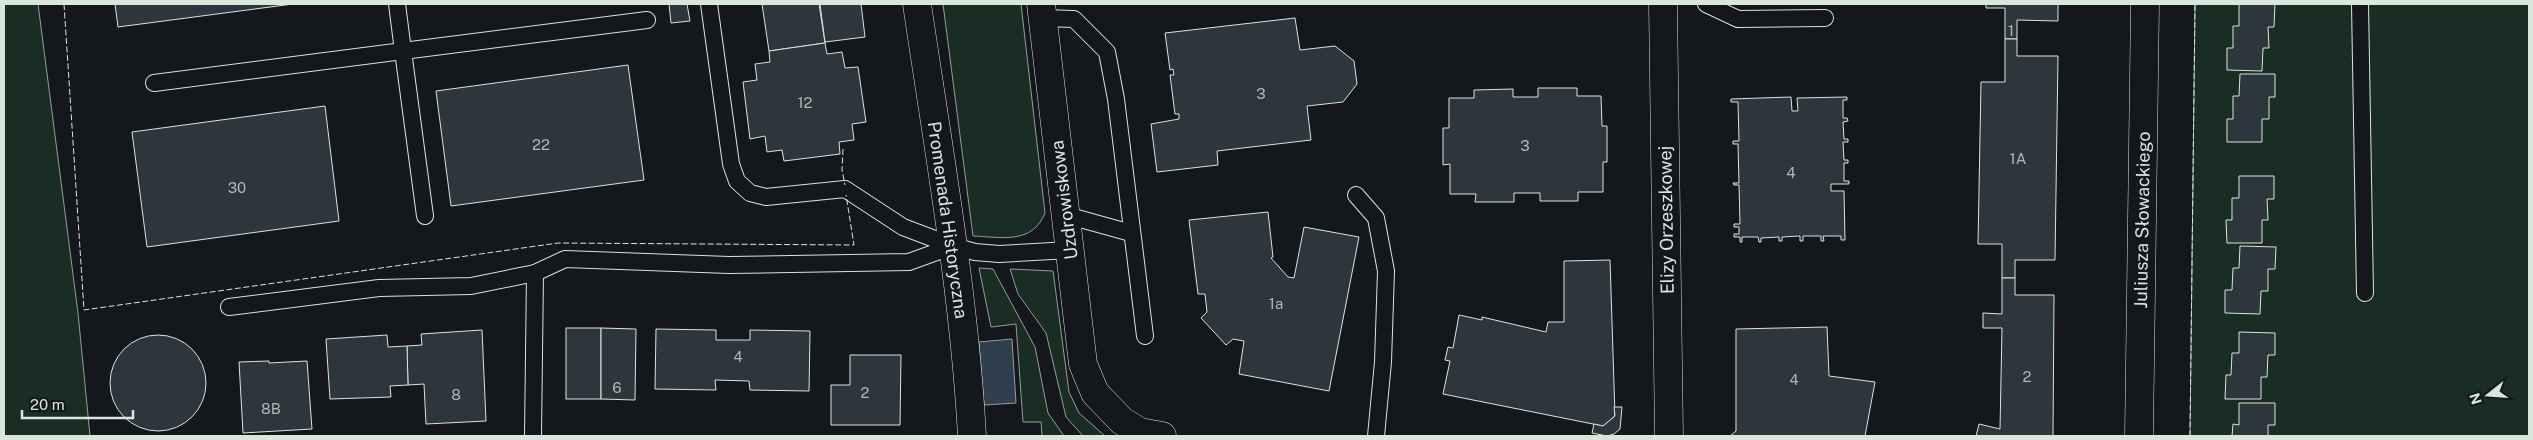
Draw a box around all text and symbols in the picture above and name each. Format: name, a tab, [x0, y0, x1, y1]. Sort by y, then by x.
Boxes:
house number: 1	[2008, 22, 2014, 39]
house number: 3	[1256, 85, 1266, 102]
house number: 12	[797, 94, 813, 111]
street label: Promenada Historyczna	[924, 120, 972, 320]
street label: Juliusza Słowackiego	[2130, 131, 2154, 309]
house number: 22	[532, 136, 550, 153]
house number: 3	[1520, 137, 1530, 154]
street label: Uzdrowiskowa	[1046, 139, 1082, 261]
street label: Elizy Orzeszkowej	[1654, 146, 1678, 294]
house number: 1A	[2010, 150, 2027, 167]
house number: 4	[1786, 164, 1796, 181]
house number: 30	[228, 179, 246, 196]
house number: 1a	[1269, 295, 1283, 312]
house number: 4	[733, 348, 743, 365]
house number: 2	[2023, 368, 2032, 385]
north arrow	[2463, 370, 2513, 420]
house number: 4	[1789, 371, 1799, 388]
house number: 6	[612, 379, 622, 396]
house number: 2	[861, 384, 870, 401]
house number: 8	[451, 386, 461, 403]
scale bar	[22, 388, 134, 420]
text: N	[2466, 391, 2485, 406]
text: 20 m	[30, 396, 65, 413]
house number: 8B	[261, 400, 281, 417]

